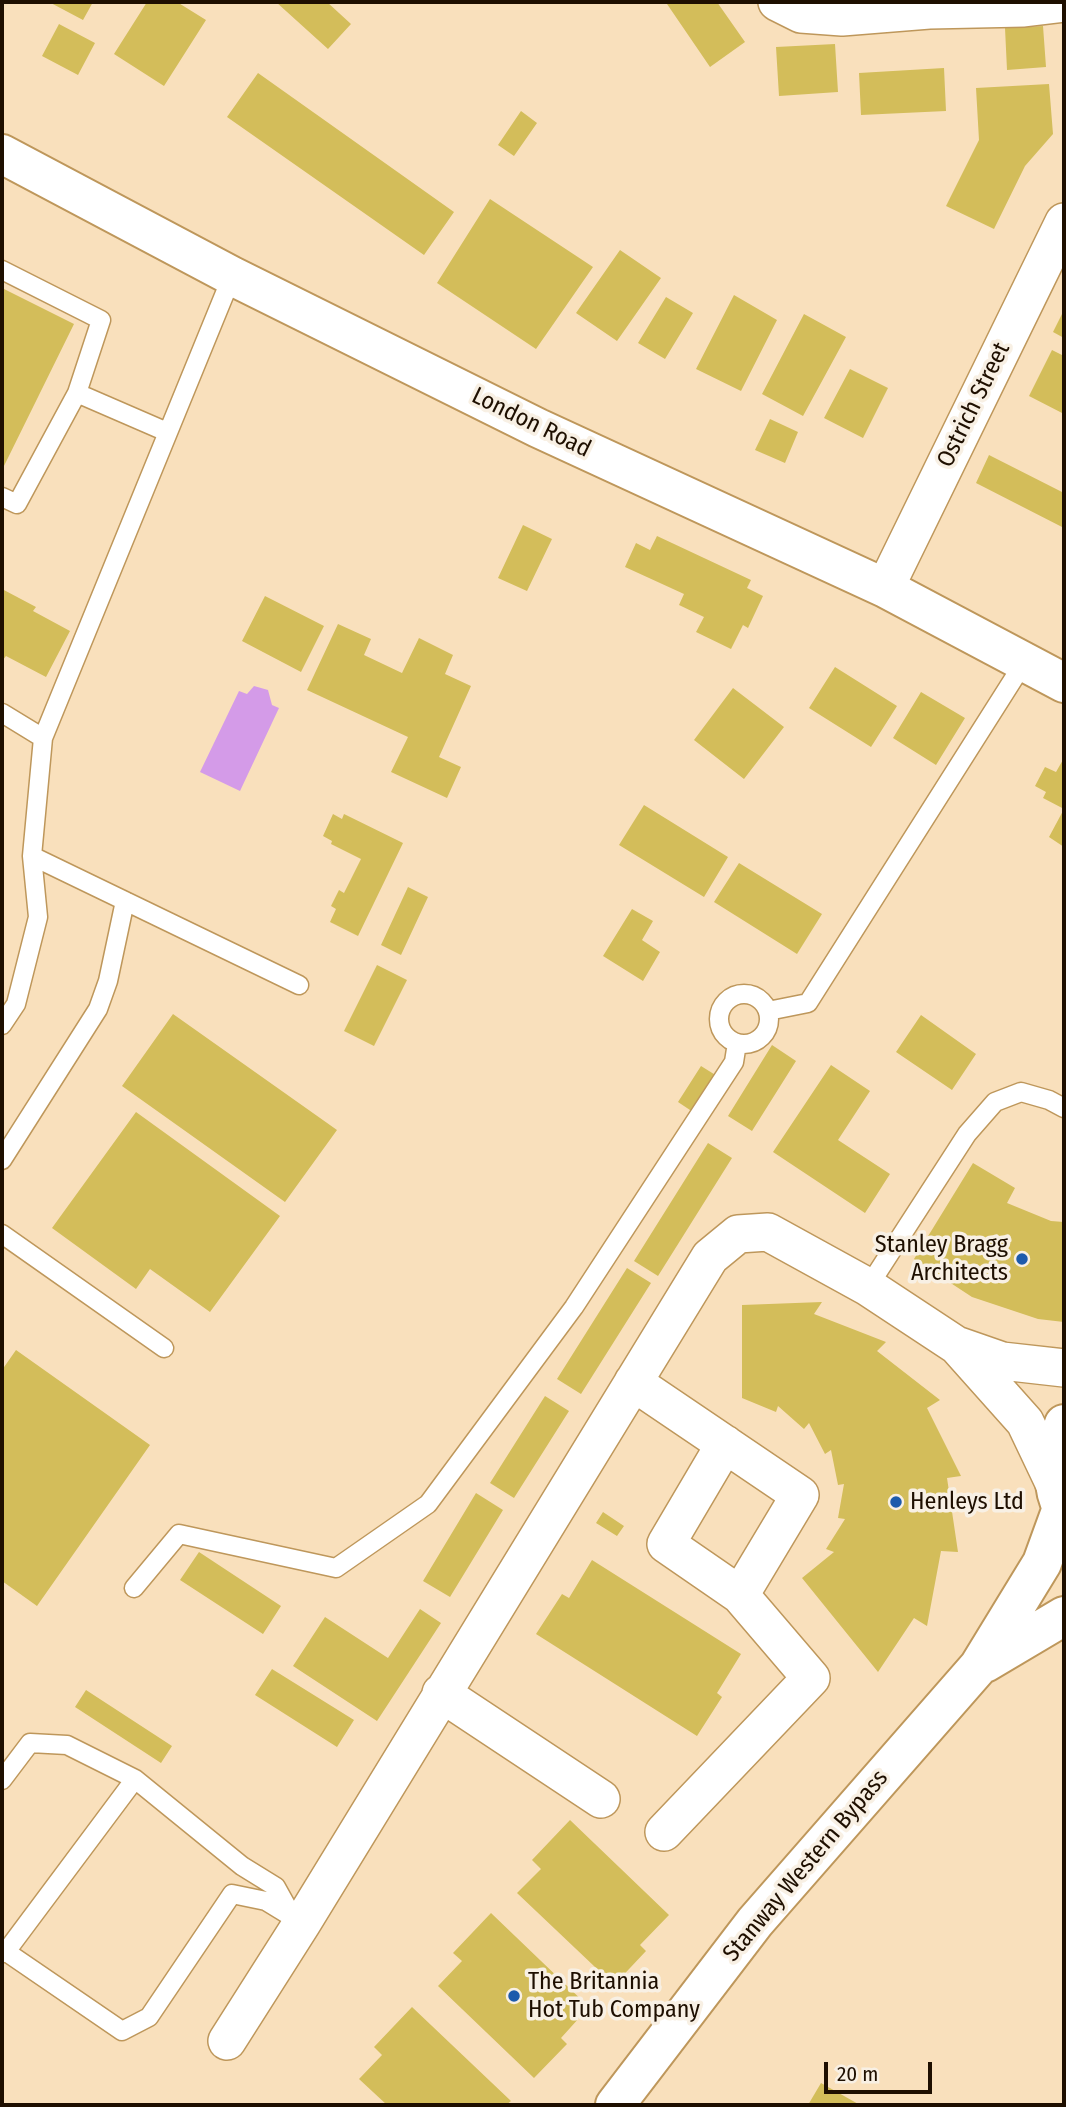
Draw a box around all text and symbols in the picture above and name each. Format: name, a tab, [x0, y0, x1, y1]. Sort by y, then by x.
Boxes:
street label: Ostrich Street	[931, 338, 1017, 472]
street label: London Road	[467, 382, 595, 464]
place label: Stanley Bragg Architects	[875, 1231, 1008, 1287]
marker: Stanley Bragg Architects	[1014, 1251, 1030, 1267]
place label: Henleys Ltd	[910, 1488, 1024, 1516]
marker: Henleys Ltd	[888, 1494, 904, 1510]
street label: Stanway Western Bypass	[717, 1764, 895, 1968]
place label: The Britannia Hot Tub Company	[528, 1968, 700, 2024]
marker: The Britannia Hot Tub Company	[506, 1988, 522, 2004]
scale bar	[828, 2048, 936, 2092]
text: 20 m	[837, 2061, 878, 2087]

